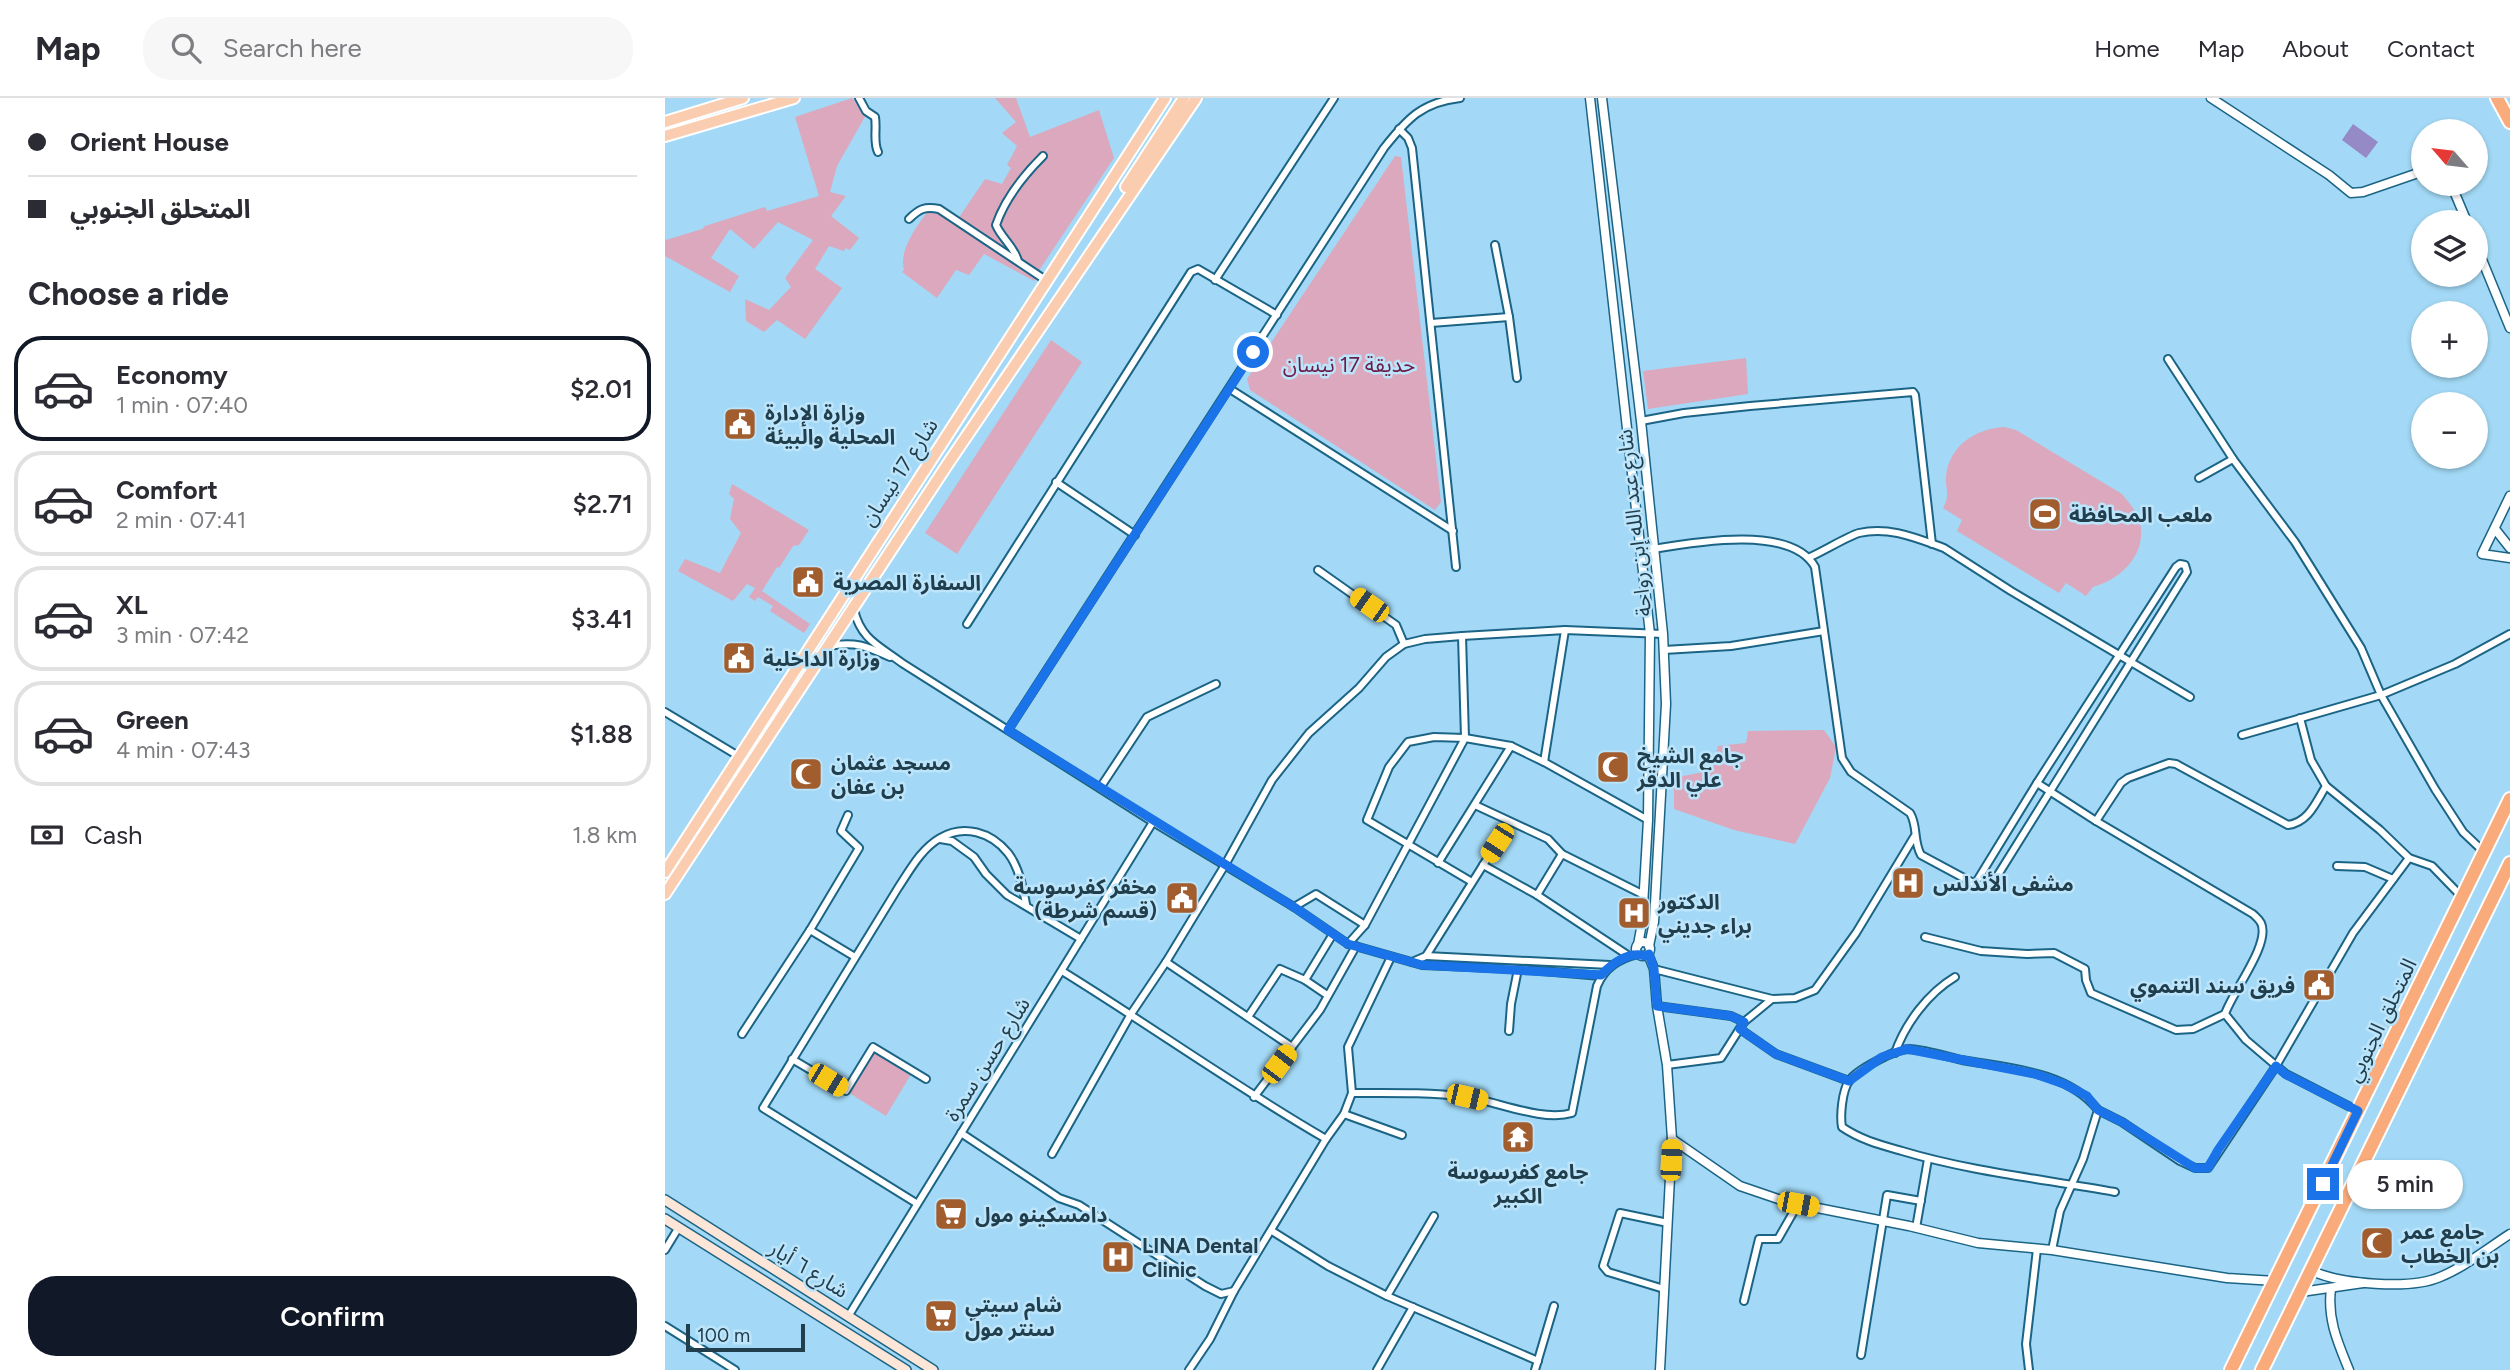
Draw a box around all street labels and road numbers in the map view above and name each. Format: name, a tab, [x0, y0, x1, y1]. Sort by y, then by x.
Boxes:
street label: شارع 17 نيسان	[855, 414, 946, 532]
street label: شارع عبد الله إبن رواحة	[1612, 428, 1659, 618]
street label: المتحلق الجنوبي	[2340, 954, 2425, 1088]
street label: شارع حسن سمرة	[939, 992, 1038, 1127]
street label: شارع ٦ أيار	[762, 1234, 853, 1306]

